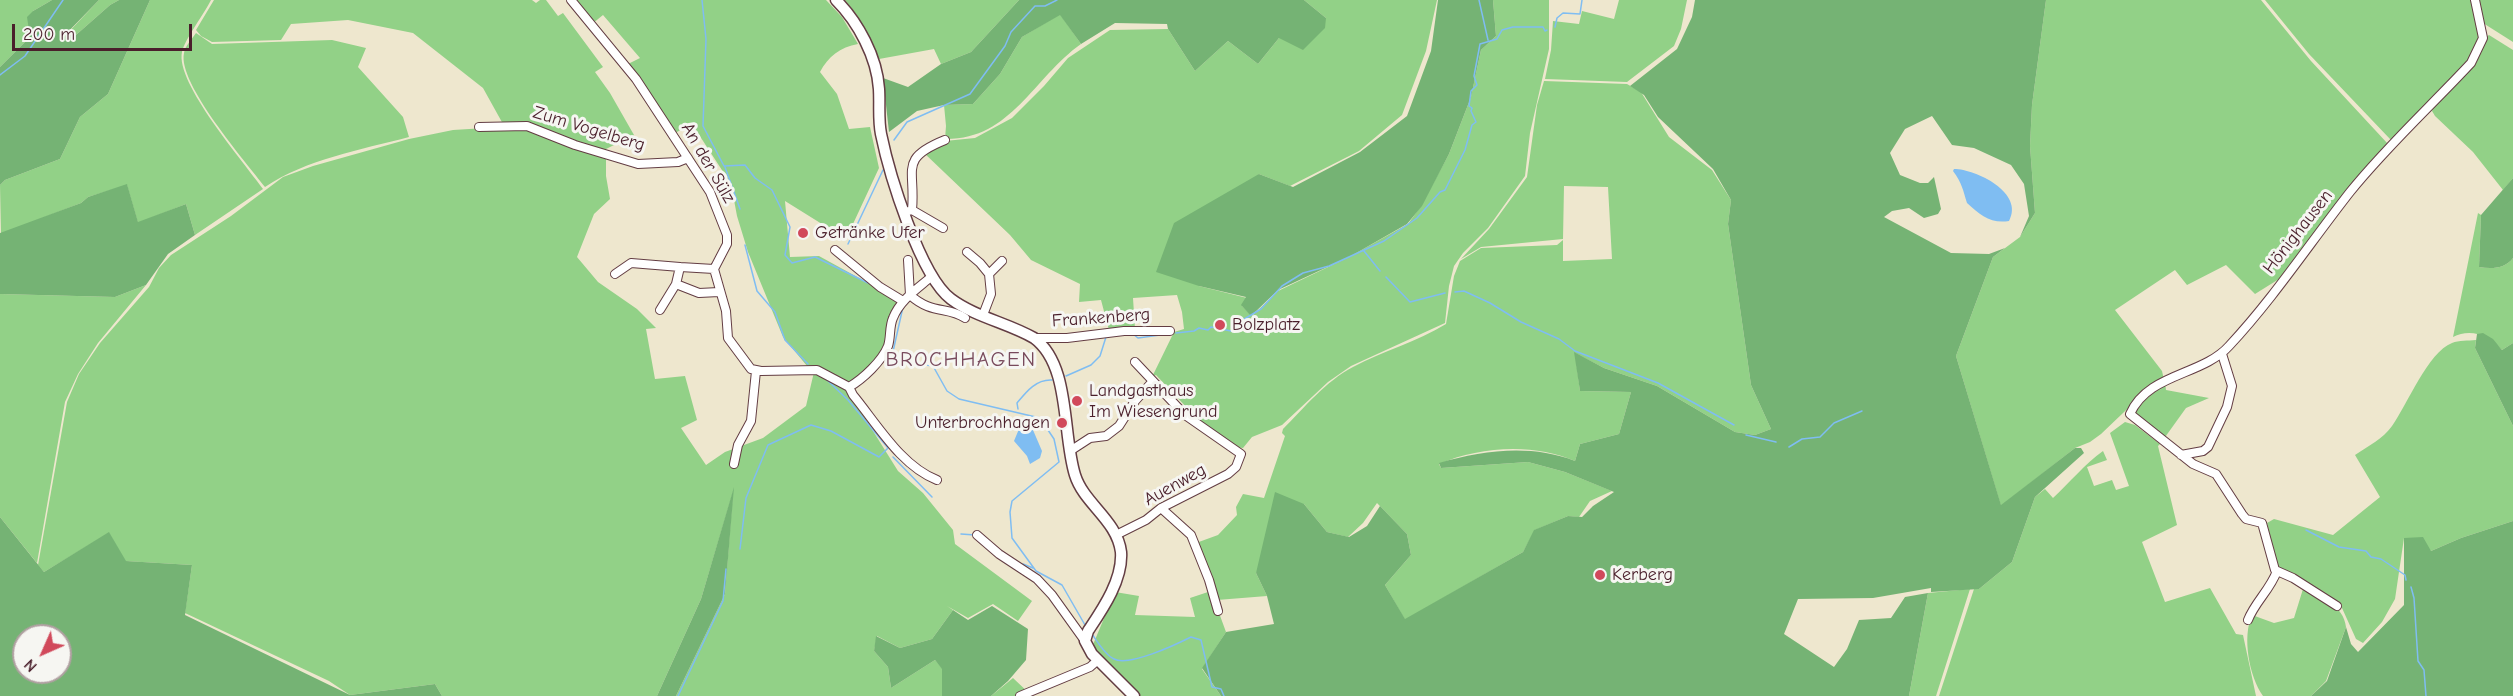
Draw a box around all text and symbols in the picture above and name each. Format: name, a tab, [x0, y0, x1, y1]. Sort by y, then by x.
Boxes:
scale bar	[15, 12, 195, 50]
text: 200 m	[23, 24, 75, 45]
street label: Zum Vogelberg	[530, 102, 648, 156]
street label: An der Sülz	[676, 119, 740, 207]
street label: Hönighausen	[2259, 186, 2337, 278]
place label: Getränke Ufer	[815, 222, 925, 244]
marker: Getränke Ufer	[796, 226, 810, 240]
street label: Frankenberg	[1051, 304, 1151, 332]
place label: Bolzplatz	[1232, 314, 1300, 336]
marker: Bolzplatz	[1213, 318, 1227, 332]
district label: BROCHHAGEN	[886, 347, 1036, 373]
place label: Landgasthaus Im Wiesengrund	[1089, 380, 1217, 422]
marker: Landgasthaus Im Wiesengrund	[1070, 394, 1084, 408]
place label: Unterbrochhagen	[915, 412, 1050, 434]
marker: Unterbrochhagen	[1055, 416, 1069, 430]
street label: Auenweg	[1140, 459, 1210, 511]
place label: Kerberg	[1612, 564, 1673, 586]
marker: Kerberg	[1593, 568, 1607, 582]
north arrow	[12, 624, 72, 684]
text: N	[21, 655, 41, 675]

